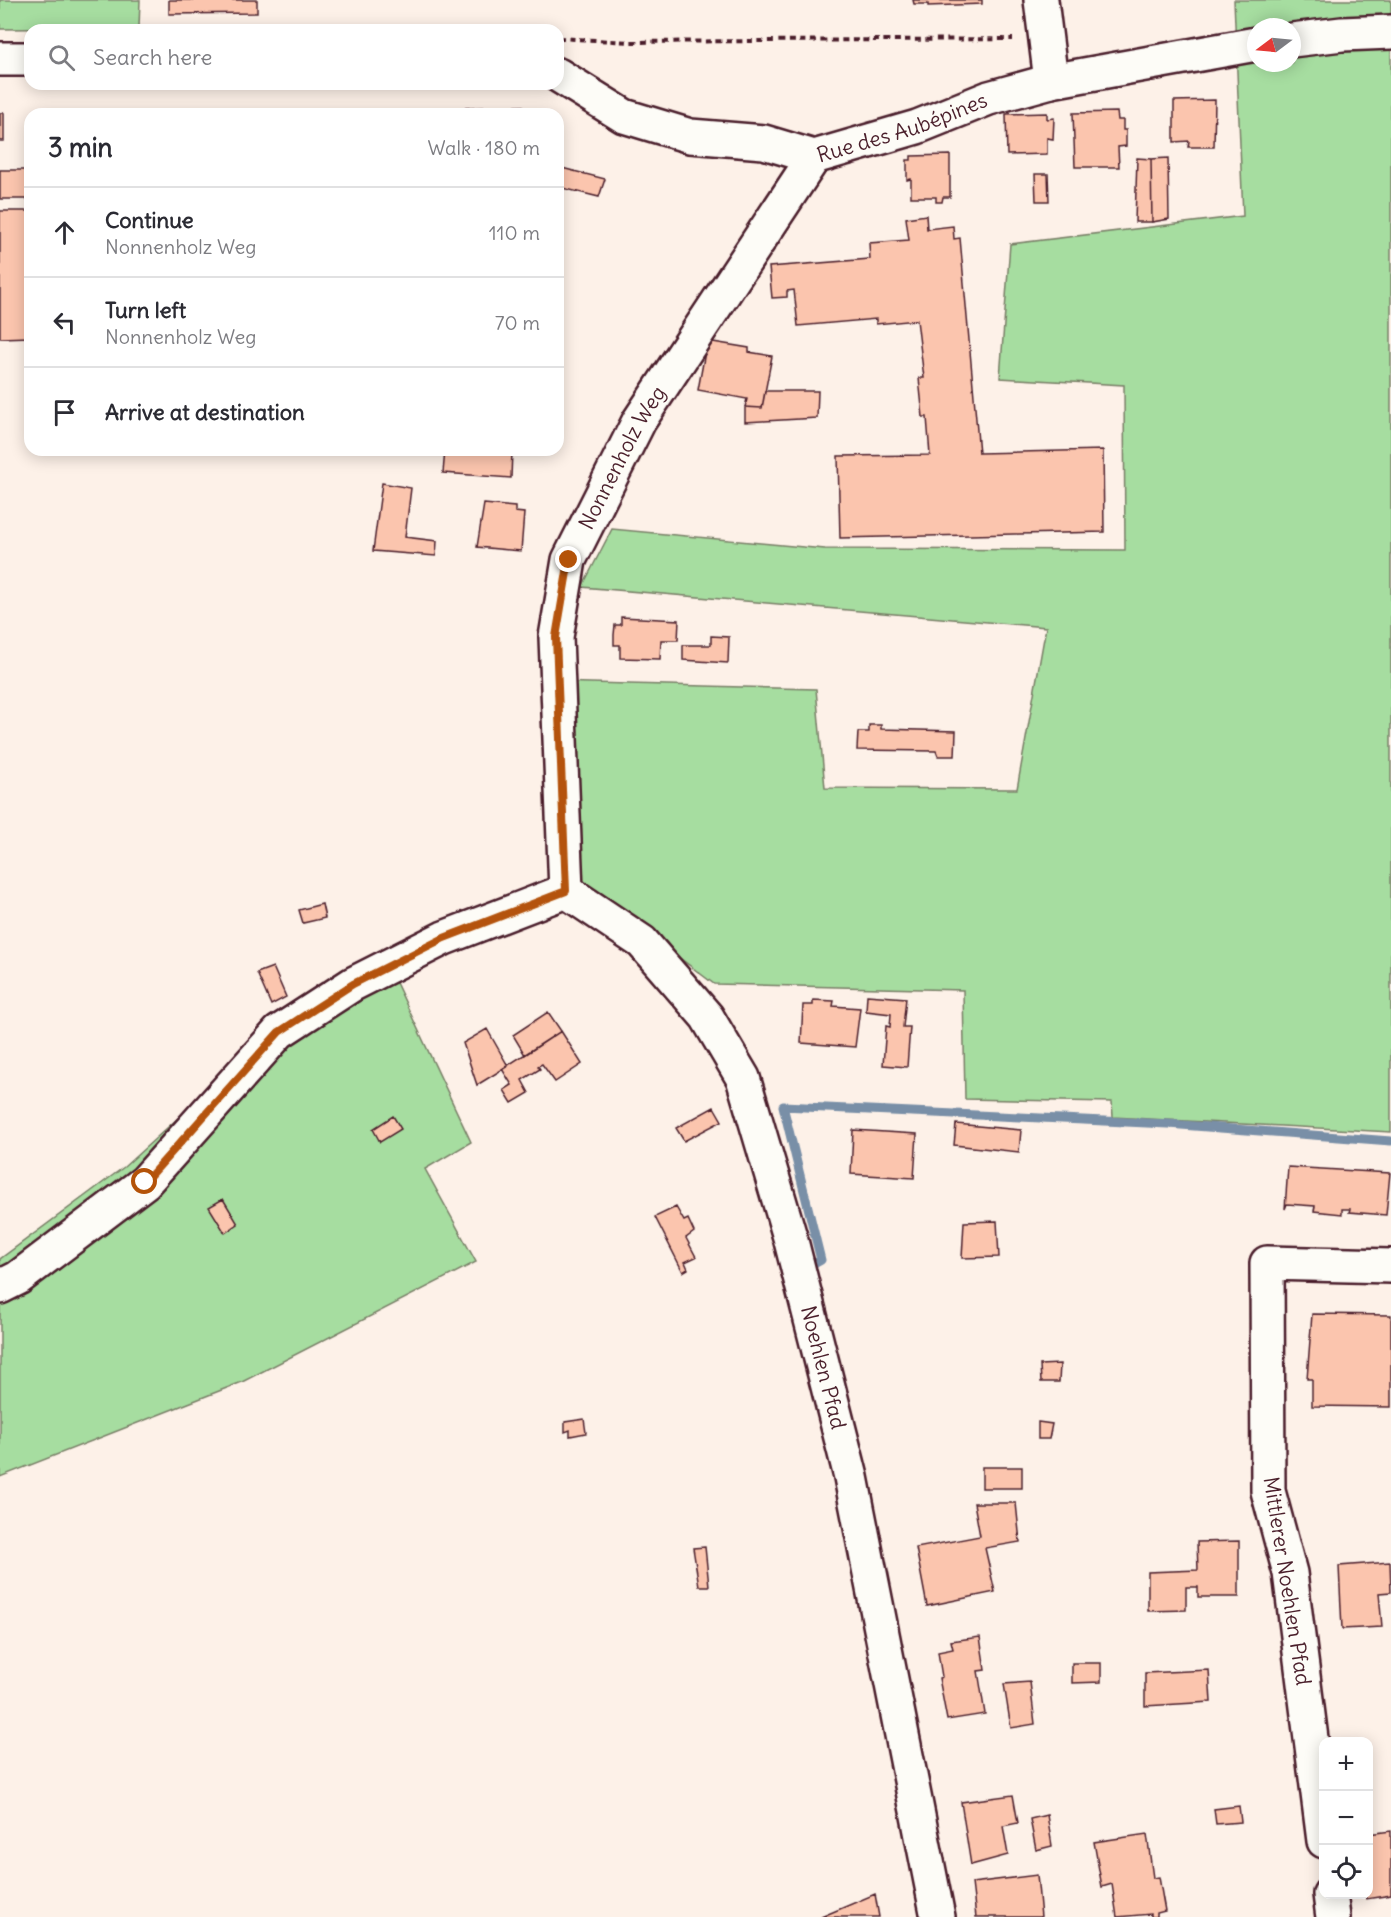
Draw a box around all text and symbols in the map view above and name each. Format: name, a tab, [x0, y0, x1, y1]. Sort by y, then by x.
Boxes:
north arrow	[1247, 18, 1301, 72]
search box	[24, 24, 564, 90]
icon: search	[45, 41, 78, 74]
text: Search here	[93, 43, 212, 71]
street label: Rue des Aubépines	[814, 86, 991, 168]
text: 3 min	[48, 131, 113, 164]
text: Walk · 180 m	[428, 135, 540, 160]
text: Continue	[105, 206, 194, 234]
icon: ahead	[48, 216, 81, 249]
text: 110 m	[489, 220, 540, 245]
text: Nonnenholz Weg	[105, 234, 256, 259]
text: Turn left	[105, 296, 186, 324]
icon: left	[48, 306, 81, 339]
text: 70 m	[495, 310, 540, 335]
text: Nonnenholz Weg	[105, 324, 256, 349]
street label: Nonnenholz Weg	[573, 381, 672, 534]
icon: arrive	[48, 396, 81, 429]
text: Arrive at destination	[105, 398, 305, 426]
route end	[555, 546, 581, 572]
route start	[131, 1168, 157, 1194]
street label: Noehlen Pfad	[795, 1303, 852, 1432]
street label: Mittlerer Noehlen Pfad	[1258, 1475, 1317, 1687]
map controls	[1319, 1737, 1373, 1899]
button: +	[1319, 1737, 1373, 1791]
button: −	[1319, 1791, 1373, 1845]
button: locate	[1319, 1845, 1373, 1899]

